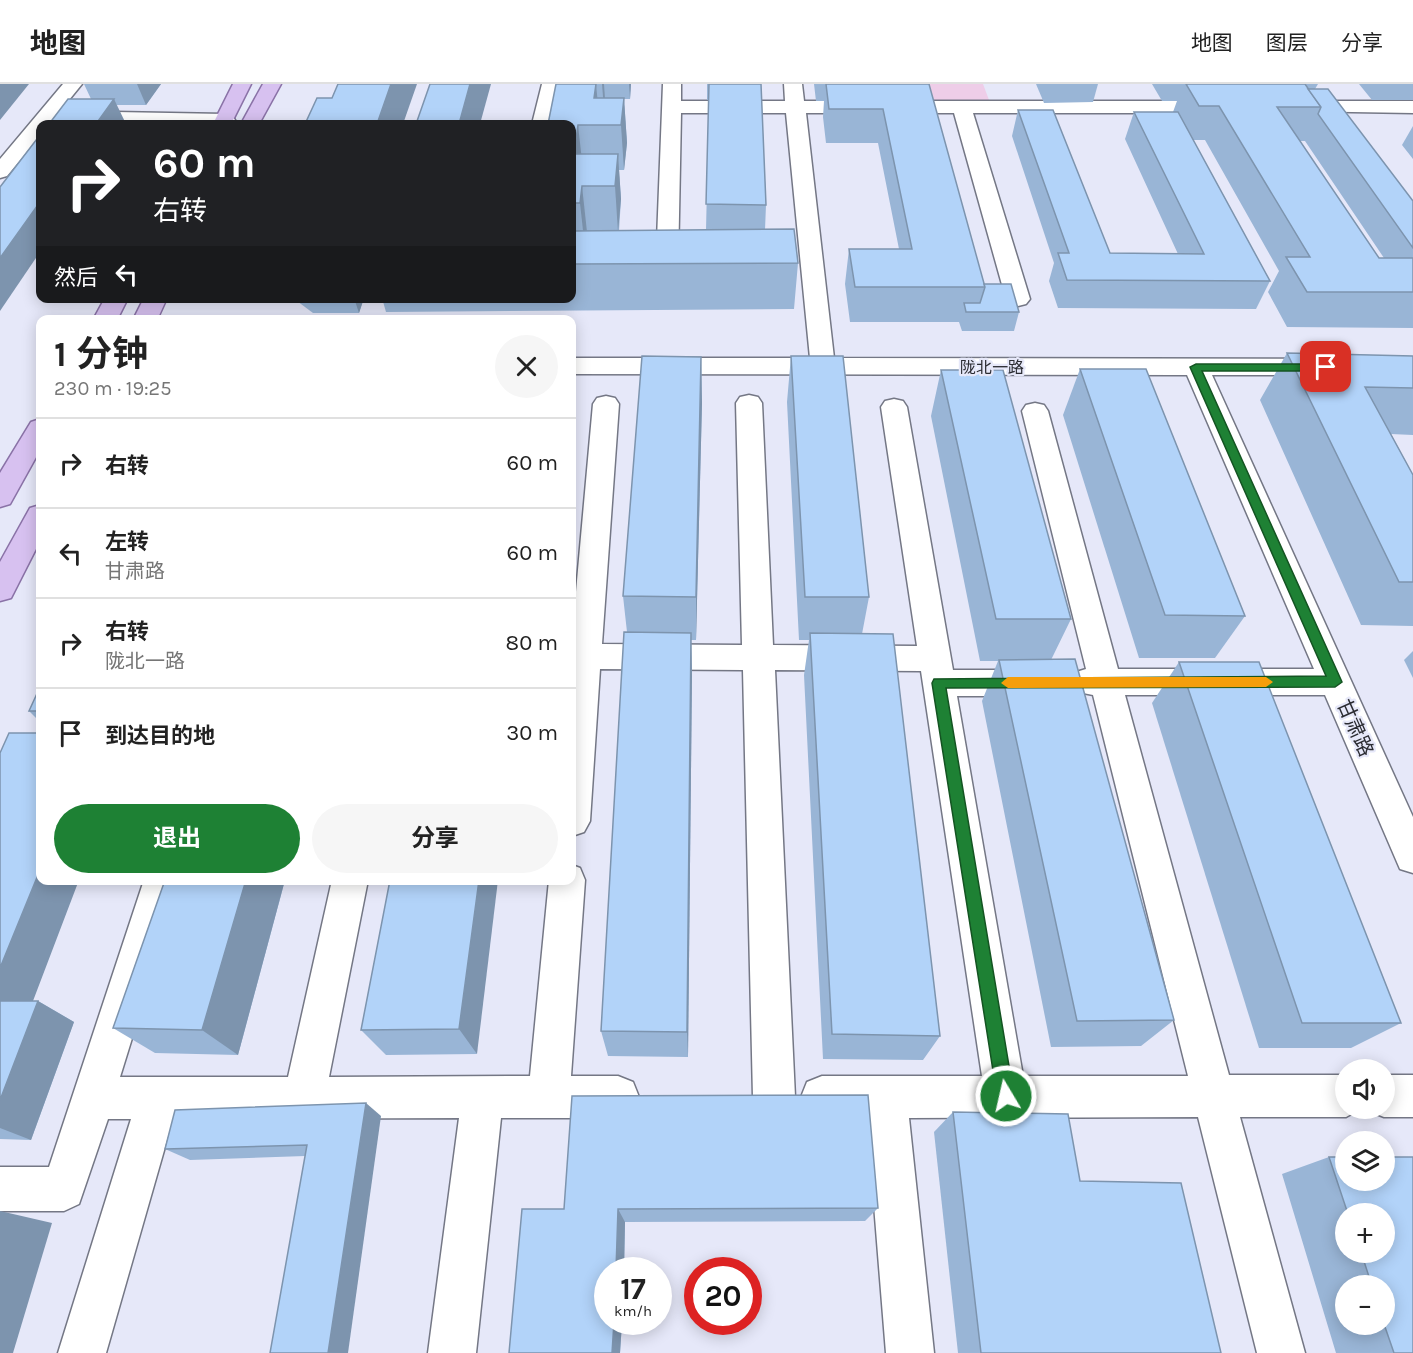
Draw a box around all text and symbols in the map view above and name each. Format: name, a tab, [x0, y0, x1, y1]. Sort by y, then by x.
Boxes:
text: 地图	[30, 27, 86, 60]
text: 地图	[1191, 31, 1233, 55]
text: 图层	[1266, 31, 1308, 55]
text: 分享	[1341, 31, 1383, 55]
text: 60 m	[153, 138, 256, 188]
icon: right	[54, 144, 132, 222]
text: 右转	[153, 195, 207, 227]
icon: left	[110, 258, 143, 291]
text: 然后	[54, 265, 98, 291]
text: 1 分钟	[54, 333, 148, 375]
button: close	[495, 335, 558, 398]
pin	[1300, 341, 1351, 392]
icon: arrive	[1309, 350, 1342, 383]
street label: 陇北一路	[960, 358, 1024, 377]
text: 230 m · 19:25	[54, 377, 172, 400]
icon: right	[54, 447, 87, 480]
text: 60 m	[507, 450, 558, 476]
text: 右转	[105, 453, 149, 479]
text: 左转	[105, 529, 149, 555]
icon: left	[54, 537, 87, 570]
text: 60 m	[507, 540, 558, 566]
text: 甘肃路	[105, 560, 165, 583]
text: 右转	[105, 619, 149, 645]
icon: right	[54, 627, 87, 660]
text: 80 m	[506, 630, 558, 656]
text: 陇北一路	[105, 650, 185, 673]
street label: 甘肃路	[1332, 696, 1378, 760]
icon: arrive	[54, 717, 87, 750]
text: 30 m	[506, 720, 558, 746]
text: 到达目的地	[105, 723, 215, 749]
button: 退出	[54, 804, 300, 873]
button: 分享	[312, 804, 558, 873]
map controls	[1335, 1059, 1395, 1335]
button: sound	[1335, 1059, 1395, 1119]
position arrow	[974, 1064, 1038, 1128]
button: layers	[1335, 1131, 1395, 1191]
button: +	[1335, 1203, 1395, 1263]
speed limit sign: 20	[684, 1257, 762, 1335]
text: 17	[620, 1271, 646, 1307]
button: −	[1335, 1275, 1395, 1335]
text: km/h	[614, 1302, 652, 1320]

